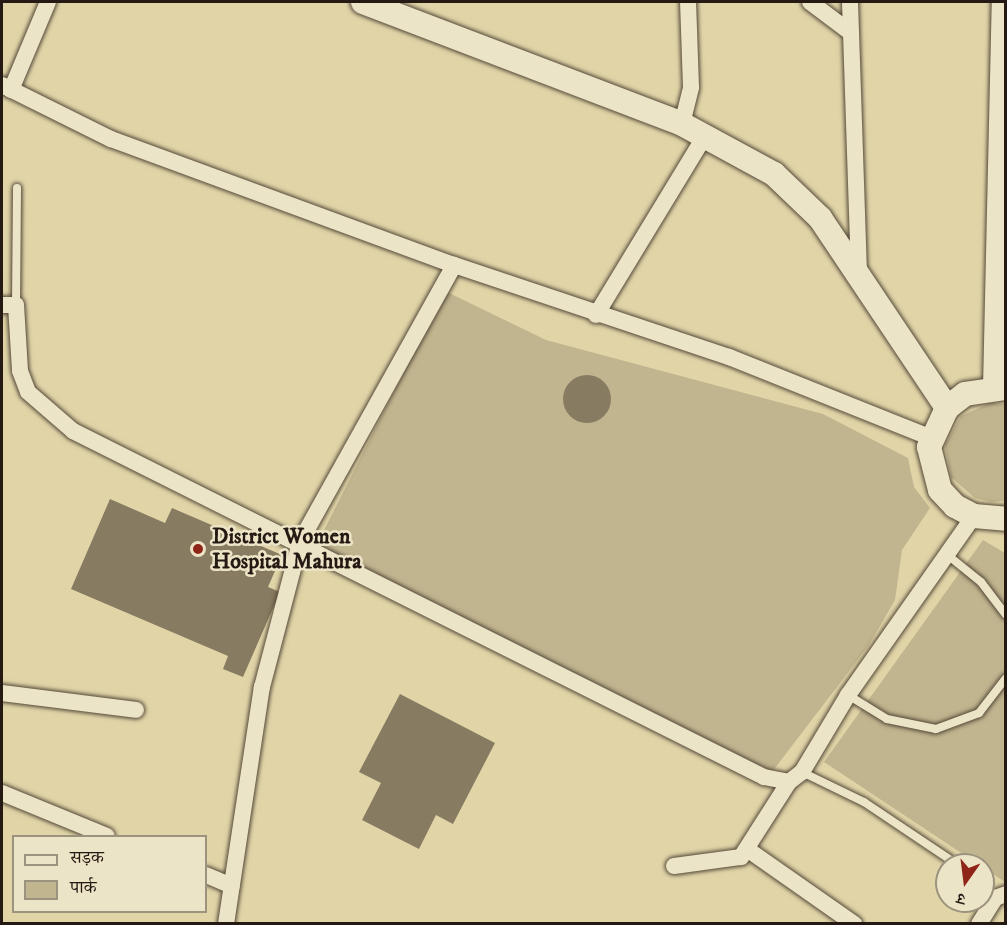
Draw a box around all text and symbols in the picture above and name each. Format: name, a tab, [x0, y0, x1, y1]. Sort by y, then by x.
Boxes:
place label: District Women Hospital Mahura	[212, 523, 362, 574]
marker: District Women Hospital Mahura	[189, 540, 207, 558]
legend	[12, 835, 207, 913]
text: सड़क	[70, 847, 104, 869]
north arrow	[935, 853, 995, 913]
text: पार्क	[70, 877, 97, 899]
text: उ	[955, 888, 968, 909]

